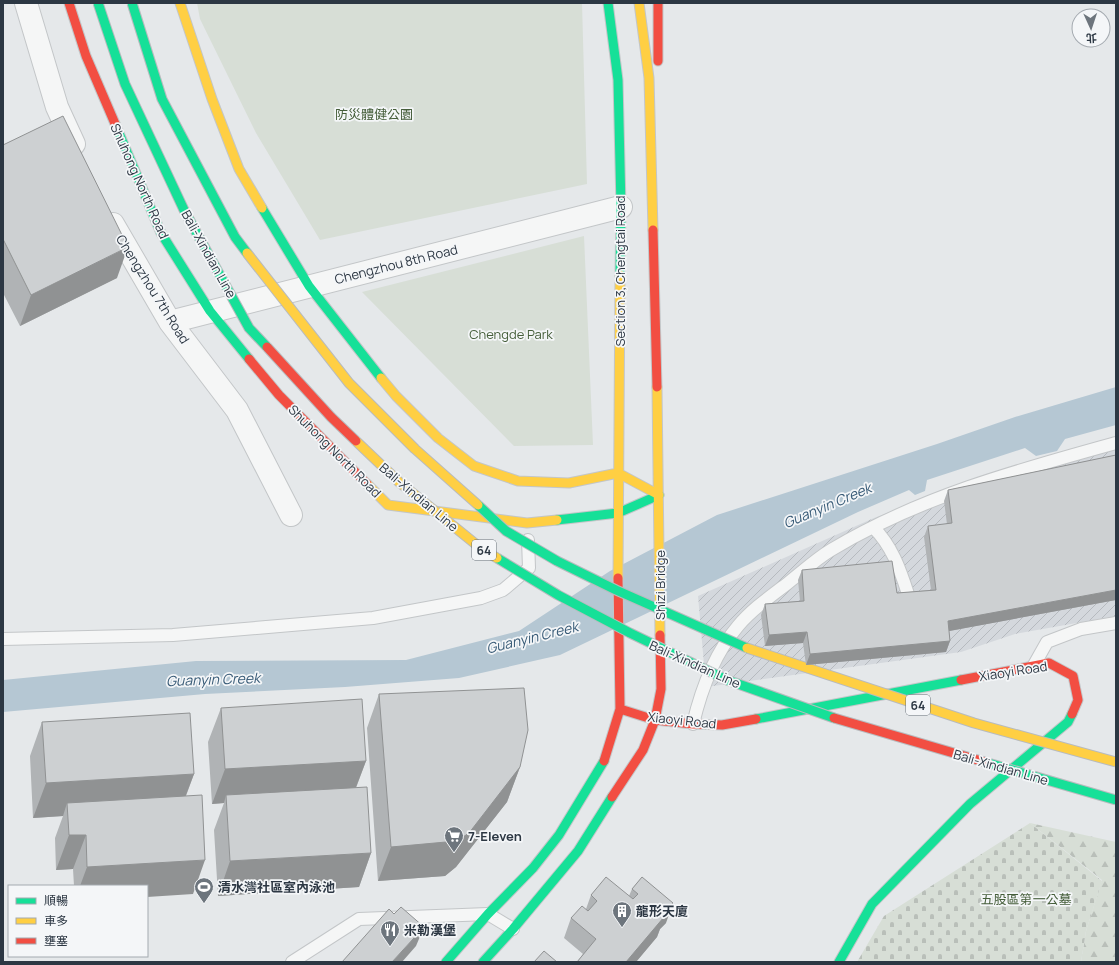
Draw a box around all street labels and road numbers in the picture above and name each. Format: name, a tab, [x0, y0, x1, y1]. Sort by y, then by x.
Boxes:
street label: Shuhong North Road	[106, 120, 174, 242]
street label: Section 3, Chengtai Road	[611, 195, 629, 347]
street label: Bali-Xindian Line	[177, 207, 241, 302]
street label: Chengzhou 7th Road	[112, 231, 194, 347]
street label: Chengzhou 8th Road	[333, 240, 459, 288]
street label: Shuhong North Road	[285, 401, 385, 501]
street label: Bali-Xindian Line	[376, 459, 463, 536]
road number: 64	[472, 540, 496, 560]
street label: Shizi Bridge	[651, 550, 669, 620]
street label: Bali-Xindian Line	[647, 636, 744, 692]
street label: Xiaoyi Road	[978, 657, 1048, 685]
road number: 64	[906, 695, 930, 715]
street label: Xiaoyi Road	[647, 707, 717, 733]
street label: Bali-Xindian Line	[951, 745, 1051, 789]

